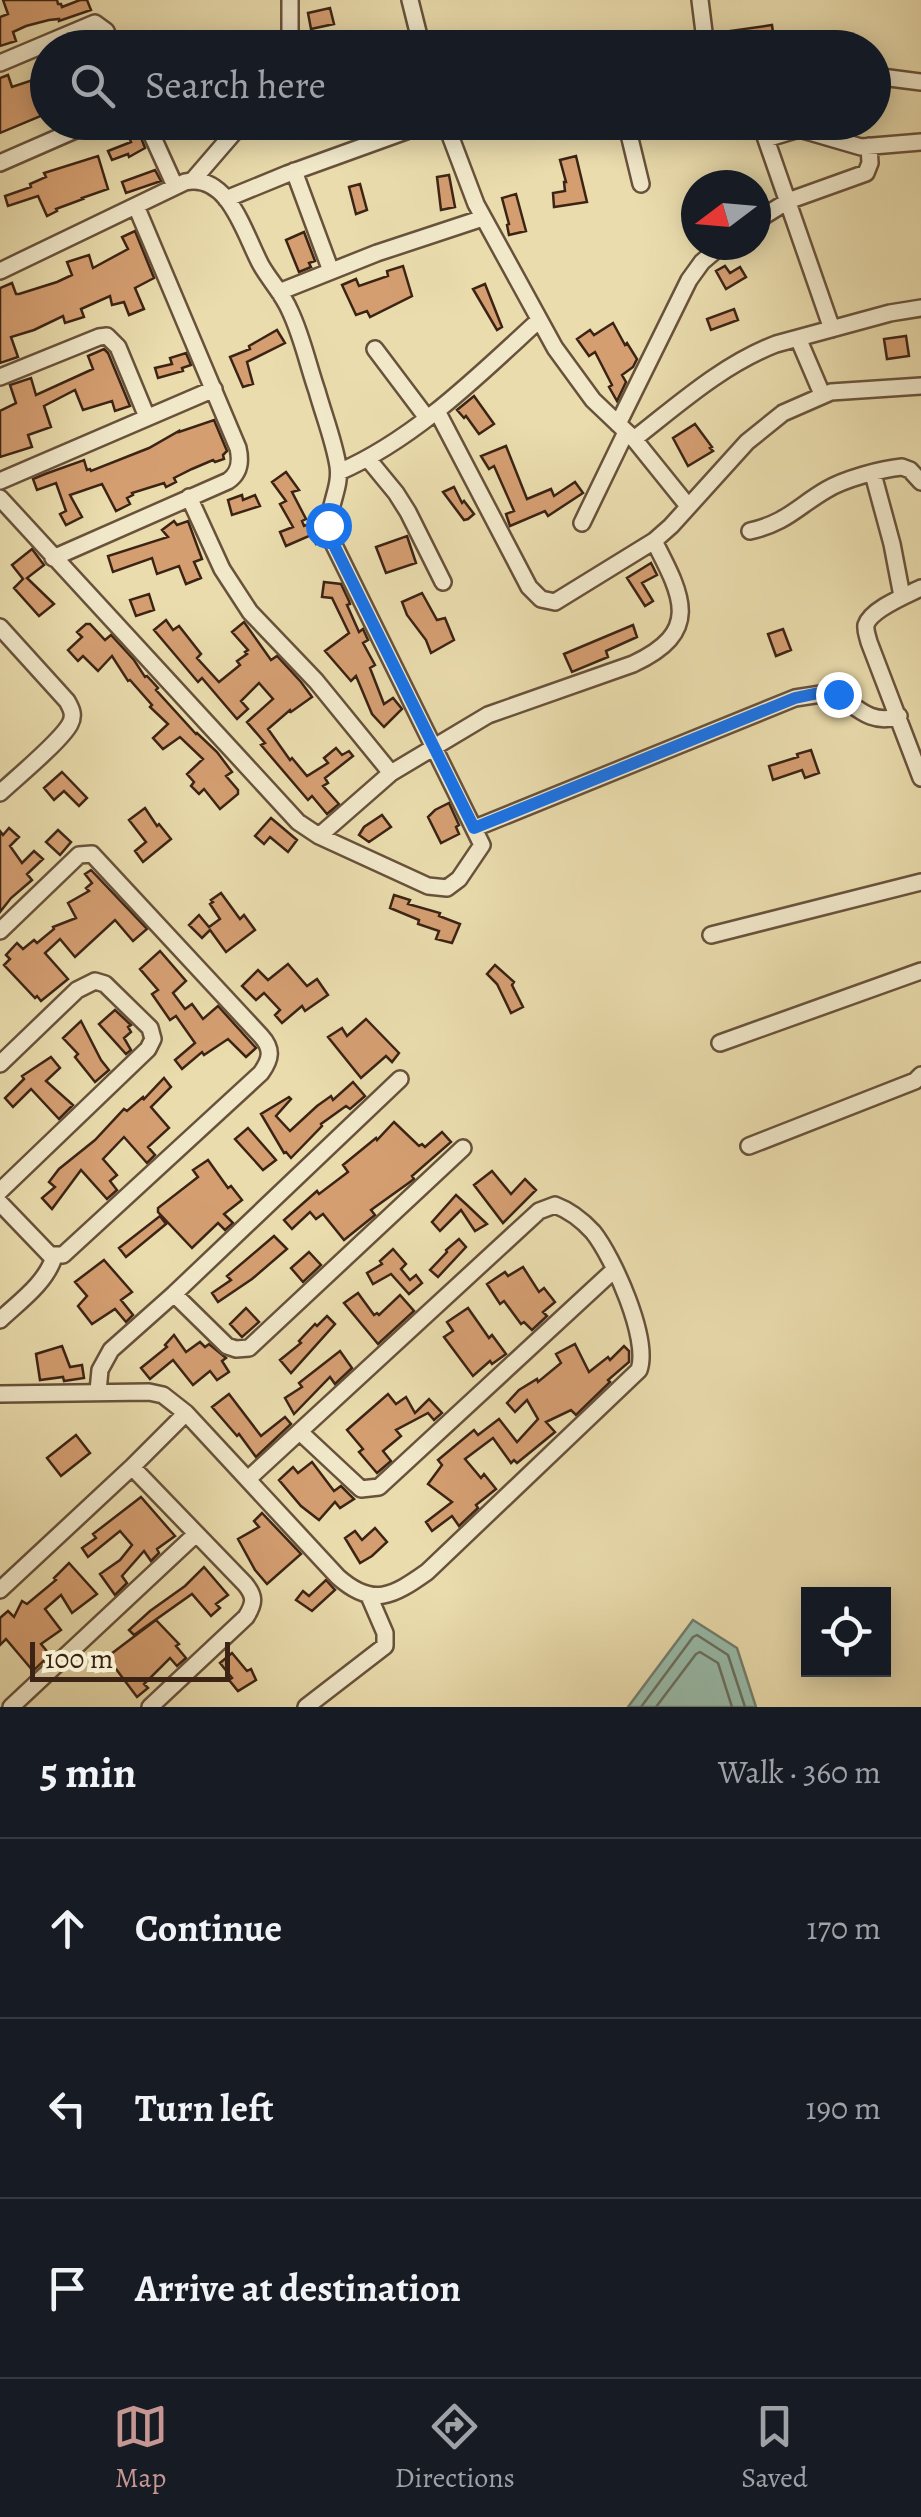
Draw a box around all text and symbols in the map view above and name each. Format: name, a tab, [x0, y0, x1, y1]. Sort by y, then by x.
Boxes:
search box	[30, 30, 891, 140]
icon: search	[65, 58, 120, 113]
text: Search here	[145, 59, 326, 111]
north arrow	[681, 170, 771, 260]
route start	[306, 503, 352, 549]
route end	[816, 672, 862, 718]
map controls	[801, 1587, 891, 1677]
button: locate	[801, 1587, 891, 1677]
scale bar	[30, 1637, 230, 1682]
text: 100 m	[45, 1640, 113, 1678]
text: 5 min	[40, 1744, 136, 1801]
text: Walk · 360 m	[718, 1750, 881, 1794]
icon: ahead	[40, 1901, 95, 1956]
text: Continue	[135, 1902, 282, 1954]
text: 170 m	[807, 1906, 881, 1950]
icon: left	[40, 2081, 95, 2136]
text: Turn left	[135, 2082, 274, 2134]
text: 190 m	[805, 2086, 881, 2130]
icon: arrive	[40, 2261, 95, 2316]
text: Arrive at destination	[135, 2262, 461, 2314]
tab: Map	[113, 2399, 168, 2497]
tab: Directions	[395, 2399, 515, 2497]
tab: Saved	[741, 2399, 808, 2497]

